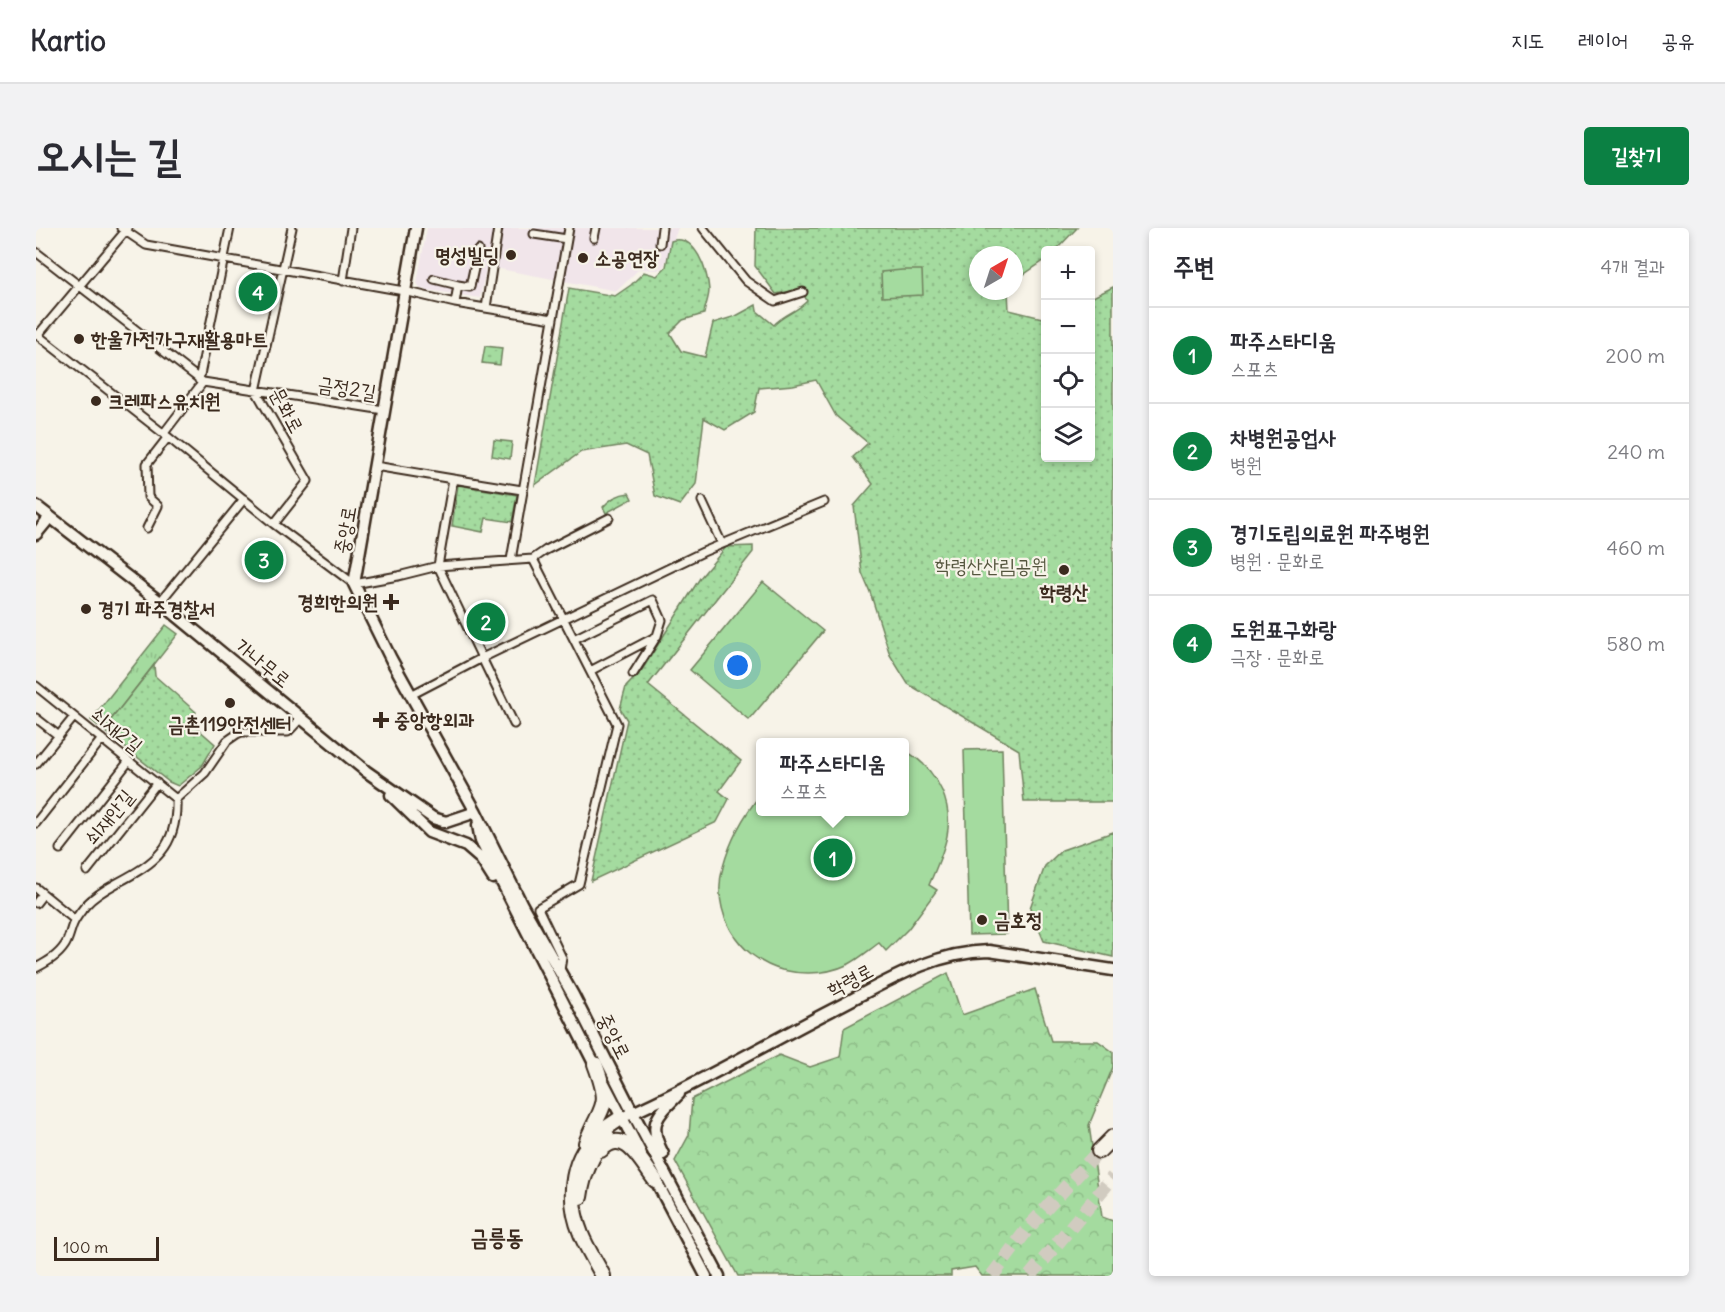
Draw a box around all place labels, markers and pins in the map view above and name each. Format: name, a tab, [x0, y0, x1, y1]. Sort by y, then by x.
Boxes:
place label: 명성빌딩	[435, 242, 499, 267]
place label: 소공연장	[595, 245, 659, 270]
marker: 명성빌딩	[504, 248, 518, 262]
marker: 소공연장	[576, 251, 590, 265]
pin: 4	[238, 270, 278, 314]
place label: 한울가전가구재활용마트	[90, 326, 268, 351]
marker: 한울가전가구재활용마트	[72, 332, 86, 346]
place label: 크레파스유치원	[108, 388, 221, 413]
marker: 크레파스유치원	[89, 394, 103, 408]
pin: 3	[244, 538, 284, 582]
marker: 학령산	[1057, 563, 1071, 577]
place label: 학령산	[1039, 579, 1088, 604]
place label: 경희한의원	[298, 589, 378, 614]
marker: 경희한의원	[382, 593, 400, 611]
place label: 경기 파주경찰서	[98, 596, 215, 621]
pin: 2	[466, 600, 506, 644]
marker: 경기 파주경찰서	[79, 602, 93, 616]
marker: 금촌119안전센터	[223, 696, 237, 710]
place label: 중앙항외과	[394, 707, 474, 732]
place label: 금촌119안전센터	[168, 711, 292, 736]
marker: 중앙항외과	[372, 711, 390, 729]
pin: 1	[814, 836, 852, 880]
place label: 금호정	[994, 907, 1042, 932]
marker: 금호정	[975, 913, 989, 927]

